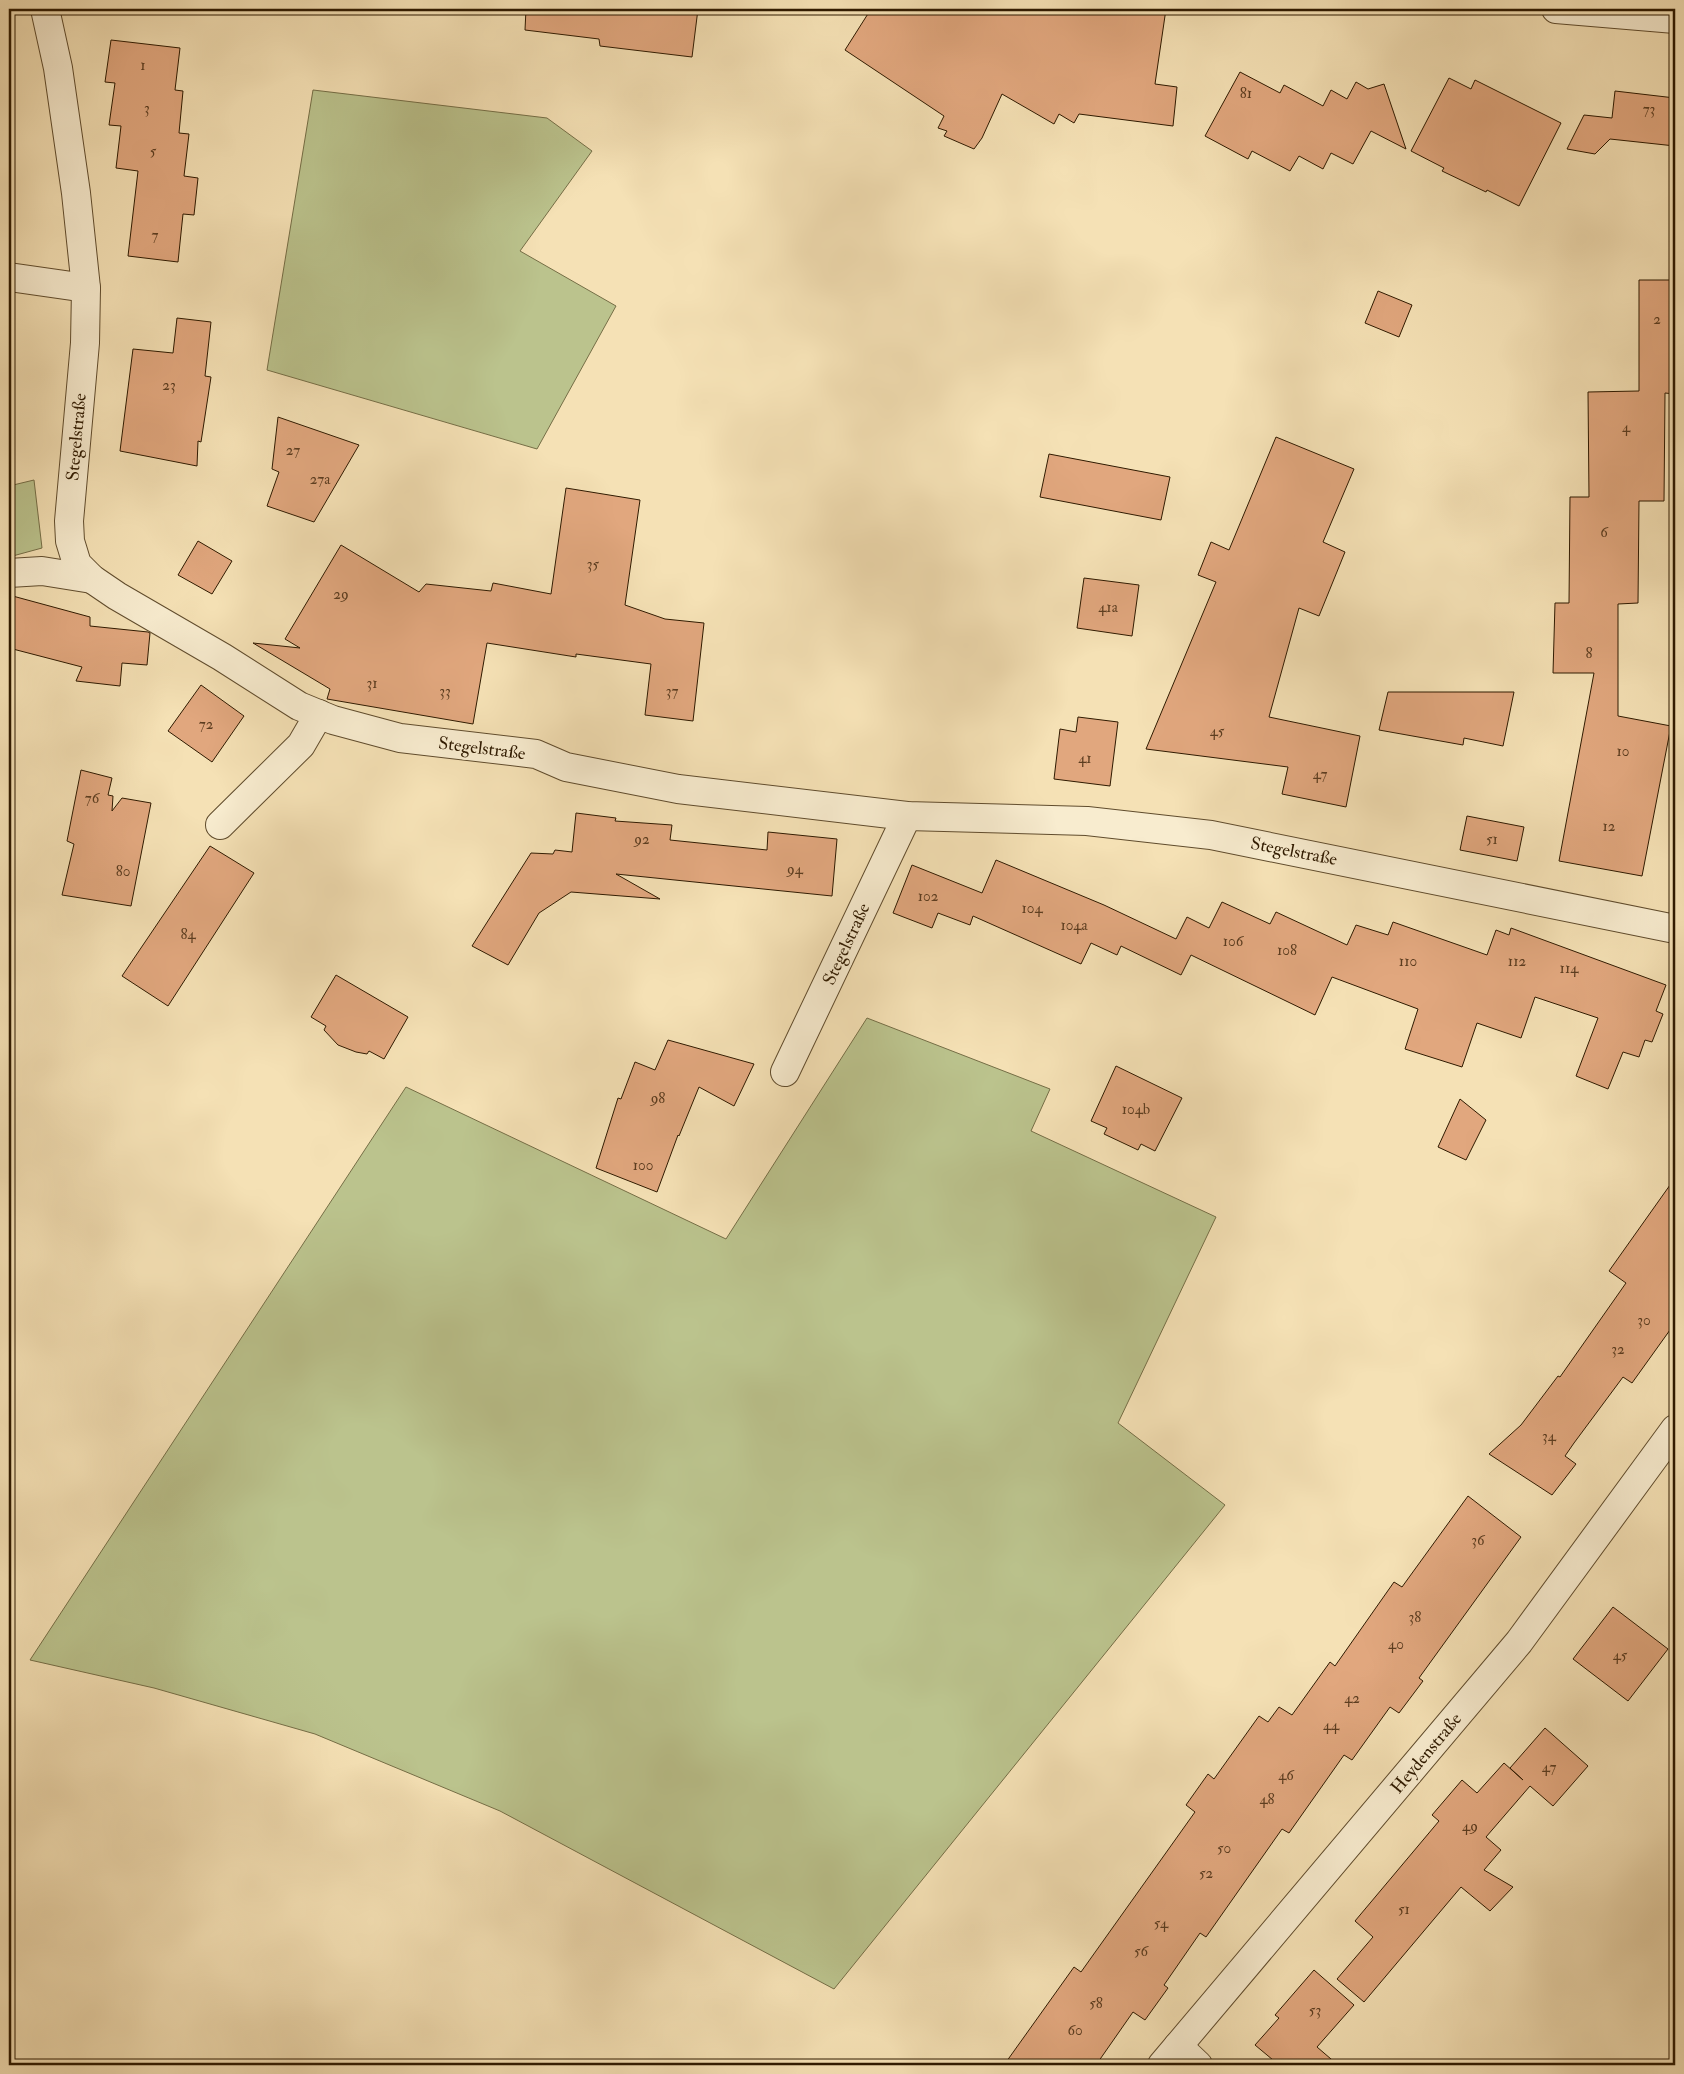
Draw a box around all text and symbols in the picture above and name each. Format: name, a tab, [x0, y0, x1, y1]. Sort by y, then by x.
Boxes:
house number: 1	[140, 56, 146, 75]
house number: 81	[1240, 84, 1252, 103]
house number: 3	[144, 99, 150, 118]
house number: 73	[1643, 100, 1655, 119]
house number: 5	[150, 142, 157, 161]
house number: 7	[152, 226, 159, 245]
house number: 2	[1653, 310, 1661, 329]
house number: 23	[162, 376, 176, 395]
street label: Stegelstraße	[61, 392, 92, 482]
house number: 4	[1622, 418, 1631, 437]
house number: 27	[286, 441, 300, 460]
house number: 27a	[310, 470, 331, 489]
house number: 6	[1600, 523, 1609, 542]
house number: 35	[587, 555, 600, 574]
house number: 29	[333, 585, 349, 604]
house number: 41a	[1098, 598, 1119, 617]
house number: 8	[1585, 644, 1593, 663]
house number: 31	[366, 674, 378, 693]
house number: 33	[439, 682, 451, 701]
house number: 37	[666, 682, 678, 701]
house number: 72	[199, 715, 214, 734]
house number: 45	[1210, 722, 1225, 741]
street label: Stegelstraße	[437, 732, 527, 765]
house number: 10	[1617, 742, 1629, 761]
house number: 41	[1078, 749, 1092, 768]
house number: 47	[1313, 765, 1327, 784]
house number: 76	[85, 789, 101, 808]
house number: 12	[1603, 817, 1616, 836]
house number: 92	[633, 830, 650, 849]
house number: 51	[1486, 830, 1498, 849]
street label: Stegelstraße	[1249, 832, 1340, 871]
house number: 94	[786, 860, 804, 879]
house number: 80	[116, 862, 130, 881]
house number: 102	[918, 887, 939, 906]
street label: Stegelstraße	[817, 899, 876, 989]
house number: 104	[1022, 899, 1043, 918]
house number: 104a	[1060, 916, 1088, 935]
house number: 84	[180, 925, 196, 944]
house number: 106	[1223, 932, 1245, 951]
house number: 108	[1277, 941, 1297, 960]
house number: 110	[1399, 952, 1417, 971]
house number: 112	[1508, 952, 1527, 971]
house number: 114	[1560, 959, 1579, 978]
house number: 98	[650, 1089, 665, 1108]
house number: 104b	[1122, 1100, 1150, 1119]
house number: 100	[633, 1156, 653, 1175]
house number: 30	[1637, 1311, 1651, 1330]
house number: 32	[1611, 1340, 1625, 1359]
house number: 34	[1542, 1427, 1557, 1446]
house number: 36	[1471, 1531, 1486, 1550]
house number: 38	[1409, 1608, 1421, 1627]
house number: 40	[1388, 1635, 1404, 1654]
house number: 45	[1613, 1646, 1628, 1665]
house number: 42	[1344, 1689, 1360, 1708]
street label: Heydenstraße	[1386, 1708, 1467, 1799]
house number: 44	[1323, 1716, 1340, 1735]
house number: 47	[1542, 1758, 1556, 1777]
house number: 46	[1278, 1766, 1295, 1785]
house number: 48	[1259, 1790, 1275, 1809]
house number: 49	[1462, 1817, 1478, 1836]
house number: 50	[1217, 1839, 1231, 1858]
house number: 52	[1199, 1864, 1213, 1883]
house number: 51	[1398, 1900, 1410, 1919]
house number: 54	[1154, 1914, 1169, 1933]
house number: 56	[1134, 1942, 1149, 1961]
house number: 58	[1089, 1994, 1103, 2013]
house number: 53	[1309, 2001, 1321, 2020]
house number: 60	[1067, 2021, 1083, 2040]

